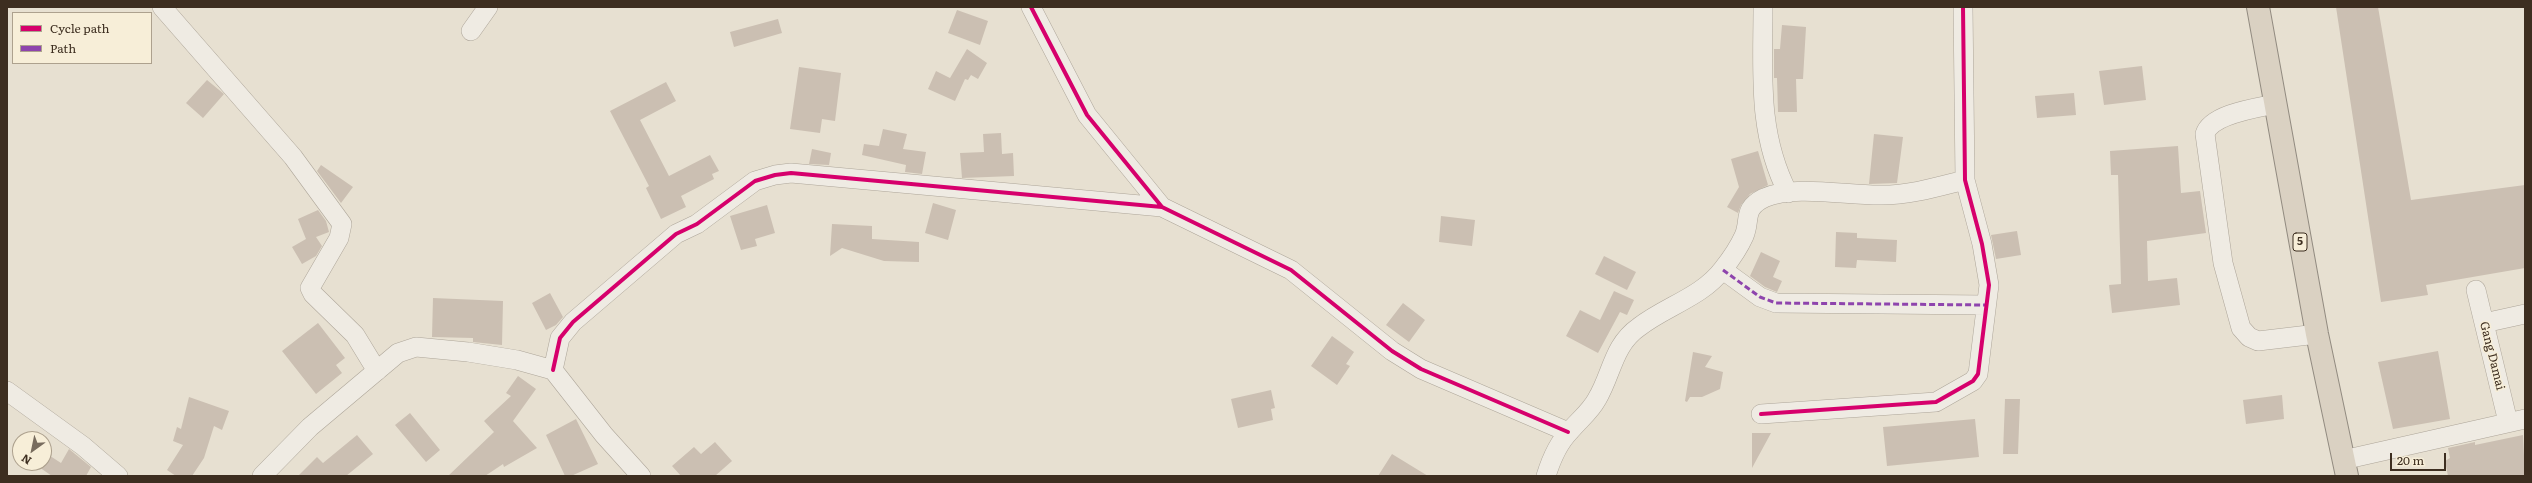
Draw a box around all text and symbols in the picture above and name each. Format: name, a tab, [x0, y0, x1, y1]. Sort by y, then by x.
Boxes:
legend	[12, 12, 152, 64]
text: Cycle path	[50, 19, 110, 37]
text: Path	[50, 39, 76, 57]
road number: 5	[2293, 233, 2307, 251]
street label: Gang Damai	[2477, 320, 2507, 392]
north arrow	[12, 431, 52, 471]
scale bar	[2392, 445, 2448, 471]
text: N	[18, 451, 34, 469]
text: 20 m	[2397, 451, 2424, 469]

